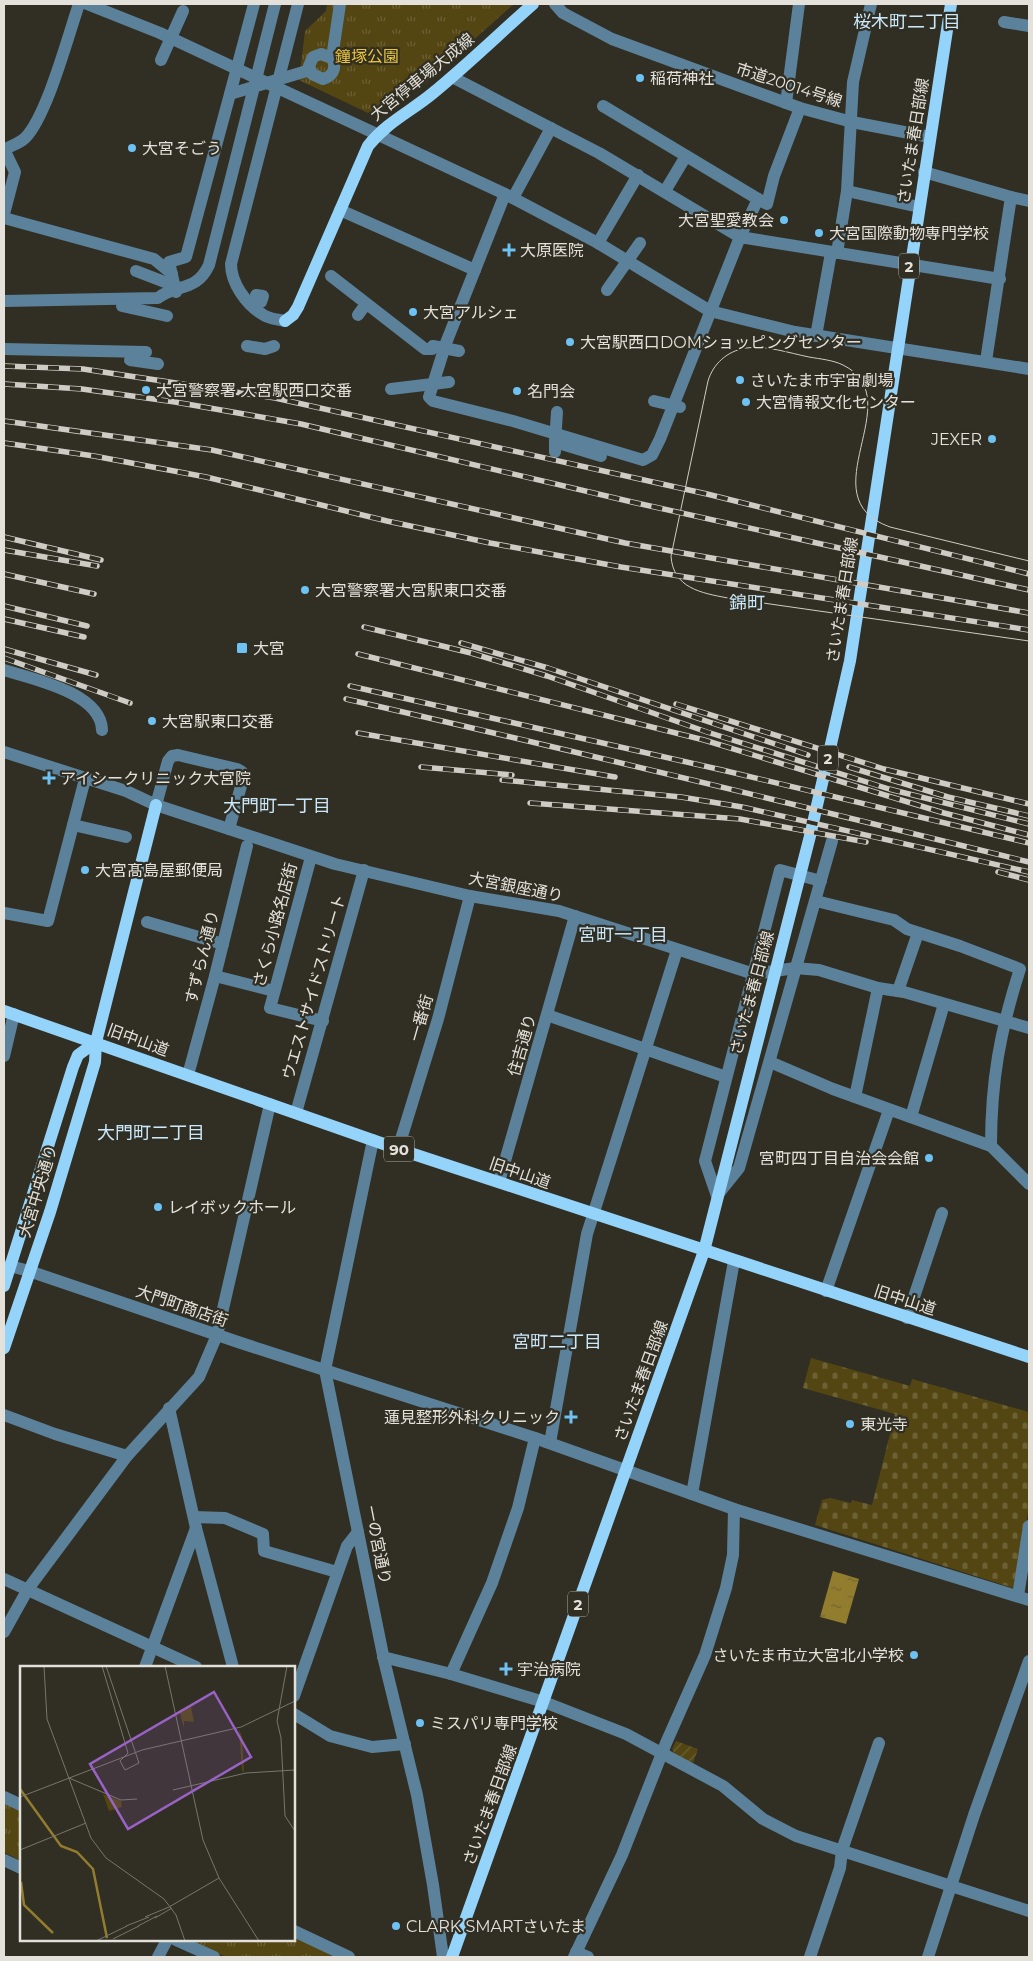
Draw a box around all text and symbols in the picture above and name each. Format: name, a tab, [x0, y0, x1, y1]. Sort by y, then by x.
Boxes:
district label: 桜木町二丁目	[853, 11, 961, 33]
street label: 大宮停車場大成線	[366, 29, 478, 125]
park label: 鐘塚公園	[335, 47, 399, 66]
street label: 市道20014号線	[733, 59, 845, 111]
place label: 稲荷神社	[650, 69, 714, 88]
marker: 稲荷神社	[634, 72, 646, 84]
street label: さいたま春日部線	[894, 77, 932, 205]
place label: 大宮そごう	[142, 139, 222, 158]
marker: 大宮そごう	[126, 142, 138, 154]
place label: 大宮聖愛教会	[678, 211, 774, 230]
marker: 大宮聖愛教会	[778, 214, 790, 226]
place label: 大宮国際動物専門学校	[829, 224, 989, 243]
marker: 大宮国際動物専門学校	[813, 227, 825, 239]
place label: 大原医院	[520, 241, 584, 260]
marker: 大原医院	[502, 243, 516, 257]
road number: 2	[899, 254, 919, 278]
place label: 大宮アルシェ	[423, 303, 519, 322]
marker: 大宮アルシェ	[407, 306, 419, 318]
place label: 大宮駅西口DOMショッピングセンター	[580, 333, 862, 352]
marker: 大宮駅西口DOMショッピングセンター	[564, 336, 576, 348]
place label: さいたま市宇宙劇場	[750, 371, 894, 390]
marker: さいたま市宇宙劇場	[734, 374, 746, 386]
place label: 大宮警察署 大宮駅西口交番	[156, 381, 352, 400]
place label: 名門会	[527, 382, 575, 401]
marker: 大宮警察署 大宮駅西口交番	[140, 384, 152, 396]
marker: 名門会	[511, 385, 523, 397]
place label: 大宮情報文化センター	[756, 393, 916, 412]
marker: 大宮情報文化センター	[740, 396, 752, 408]
place label: JEXER	[930, 430, 982, 449]
marker: JEXER	[986, 433, 998, 445]
street label: さいたま春日部線	[823, 536, 861, 664]
place label: 大宮警察署大宮駅東口交番	[315, 581, 507, 600]
marker: 大宮警察署大宮駅東口交番	[299, 584, 311, 596]
district label: 錦町	[729, 592, 765, 614]
place label: 大宮	[253, 639, 285, 658]
marker: 大宮	[235, 641, 249, 655]
place label: 大宮駅東口交番	[162, 712, 274, 731]
marker: 大宮駅東口交番	[146, 715, 158, 727]
road number: 2	[818, 746, 838, 770]
place label: アイシークリニック大宮院	[60, 769, 251, 788]
marker: アイシークリニック大宮院	[42, 771, 56, 785]
district label: 大門町一丁目	[223, 795, 331, 817]
place label: 大宮髙島屋郵便局	[95, 861, 223, 880]
street label: さくら小路名店街	[249, 861, 301, 989]
marker: 大宮髙島屋郵便局	[79, 864, 91, 876]
street label: 大宮銀座通り	[467, 869, 565, 905]
street label: ウエストサイドストリート	[278, 892, 350, 1082]
street label: すずらん通り	[181, 908, 223, 1006]
district label: 宮町一丁目	[578, 924, 668, 946]
street label: さいたま春日部線	[726, 929, 778, 1057]
street label: 一番街	[405, 992, 437, 1044]
street label: 住吉通り	[504, 1012, 540, 1078]
street label: 旧中山道	[105, 1020, 171, 1060]
district label: 大門町二丁目	[97, 1122, 205, 1144]
road number: 90	[384, 1136, 414, 1162]
street label: 大宮中央通り	[15, 1142, 61, 1240]
place label: 宮町四丁目自治会会館	[759, 1149, 919, 1168]
marker: 宮町四丁目自治会会館	[923, 1152, 935, 1164]
street label: 旧中山道	[487, 1154, 553, 1192]
place label: レイボックホール	[168, 1198, 296, 1217]
marker: レイボックホール	[152, 1201, 164, 1213]
street label: 大門町商店街	[134, 1281, 230, 1331]
street label: 旧中山道	[872, 1281, 938, 1319]
street label: さいたま春日部線	[610, 1318, 672, 1444]
district label: 宮町二丁目	[512, 1331, 602, 1353]
place label: 蓮見整形外科クリニック	[384, 1408, 560, 1427]
marker: 蓮見整形外科クリニック	[564, 1410, 578, 1424]
place label: 東光寺	[860, 1415, 908, 1434]
marker: 東光寺	[844, 1418, 856, 1430]
street label: 一の宮通り	[361, 1504, 395, 1586]
road number: 2	[568, 1592, 588, 1616]
place label: さいたま市立大宮北小学校	[712, 1646, 904, 1665]
marker: さいたま市立大宮北小学校	[908, 1649, 920, 1661]
place label: 宇治病院	[517, 1660, 581, 1679]
marker: 宇治病院	[499, 1662, 513, 1676]
inset map	[20, 1666, 295, 1941]
place label: ミスパリ専門学校	[430, 1714, 558, 1733]
marker: ミスパリ専門学校	[414, 1717, 426, 1729]
street label: さいたま春日部線	[459, 1742, 521, 1868]
place label: CLARK SMARTさいたま	[406, 1917, 586, 1936]
marker: CLARK SMARTさいたま	[390, 1920, 402, 1932]

